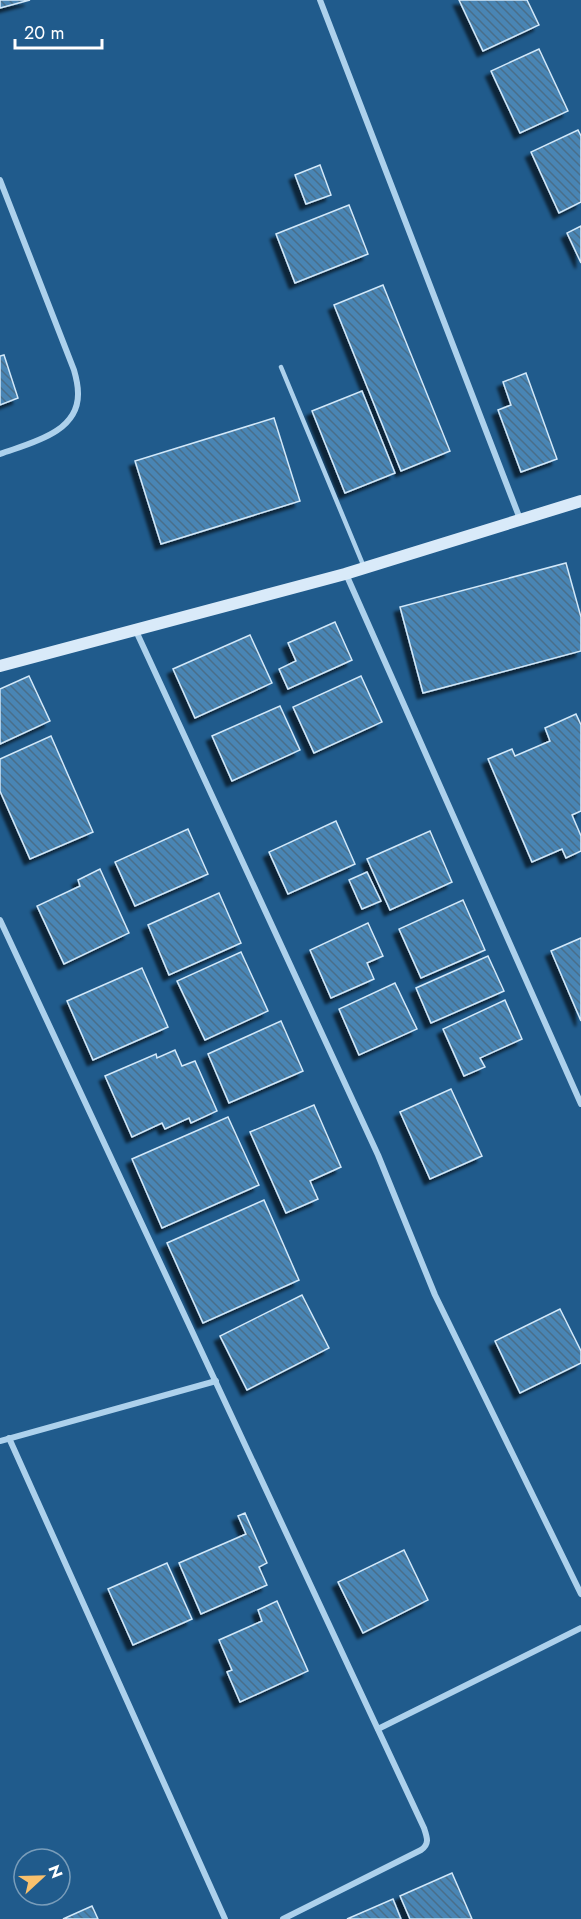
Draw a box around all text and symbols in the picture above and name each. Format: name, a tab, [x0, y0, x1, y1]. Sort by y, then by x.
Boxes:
scale bar	[15, 12, 102, 50]
text: 20 m	[24, 20, 64, 46]
north arrow	[12, 1847, 72, 1907]
text: N	[42, 1861, 68, 1882]

